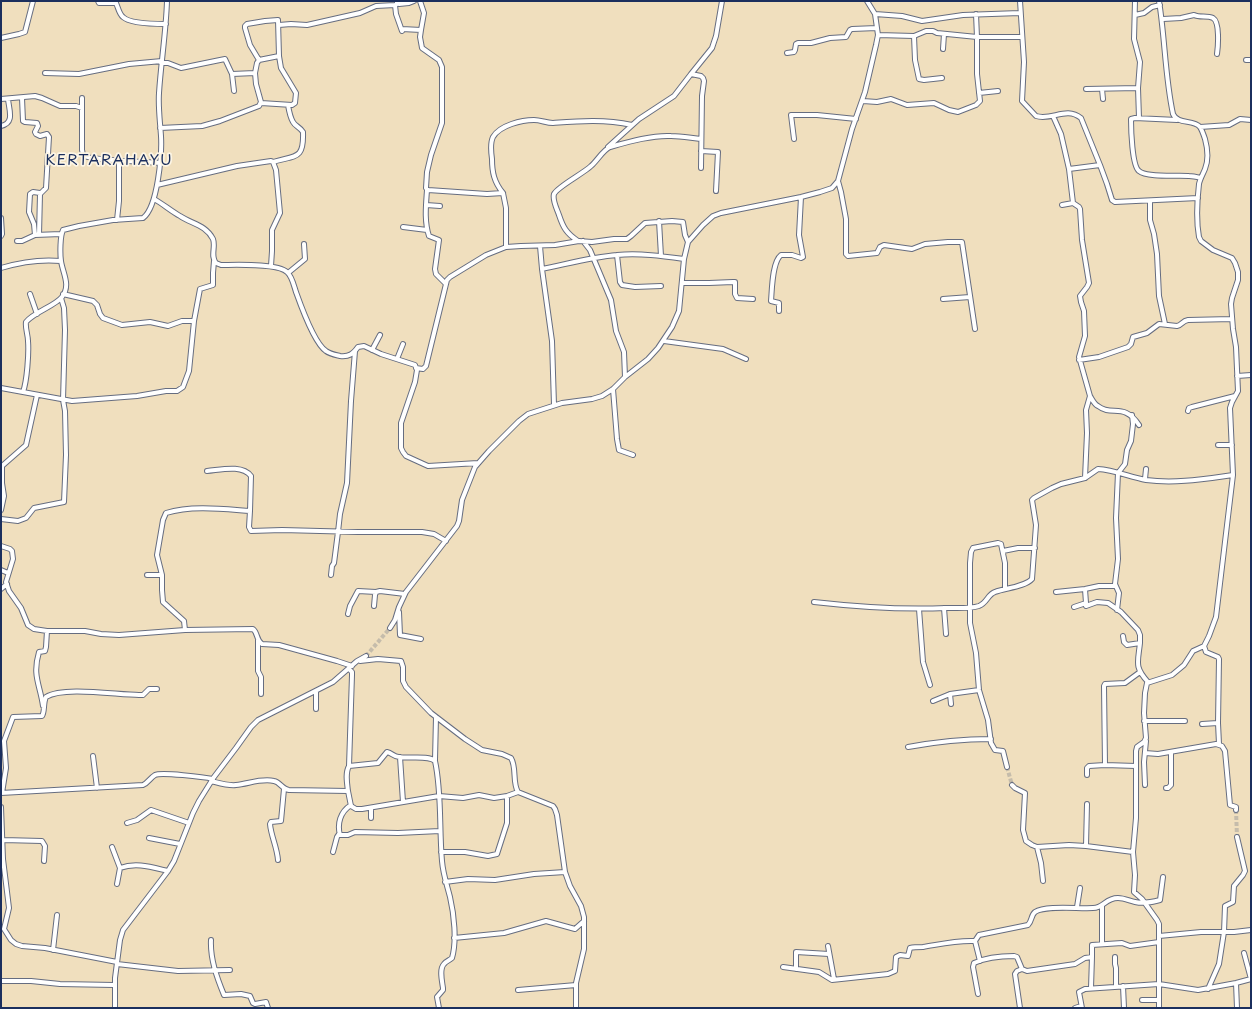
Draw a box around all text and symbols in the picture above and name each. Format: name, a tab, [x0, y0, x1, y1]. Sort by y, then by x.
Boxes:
district label: KERTARAHAYU	[46, 152, 172, 170]

